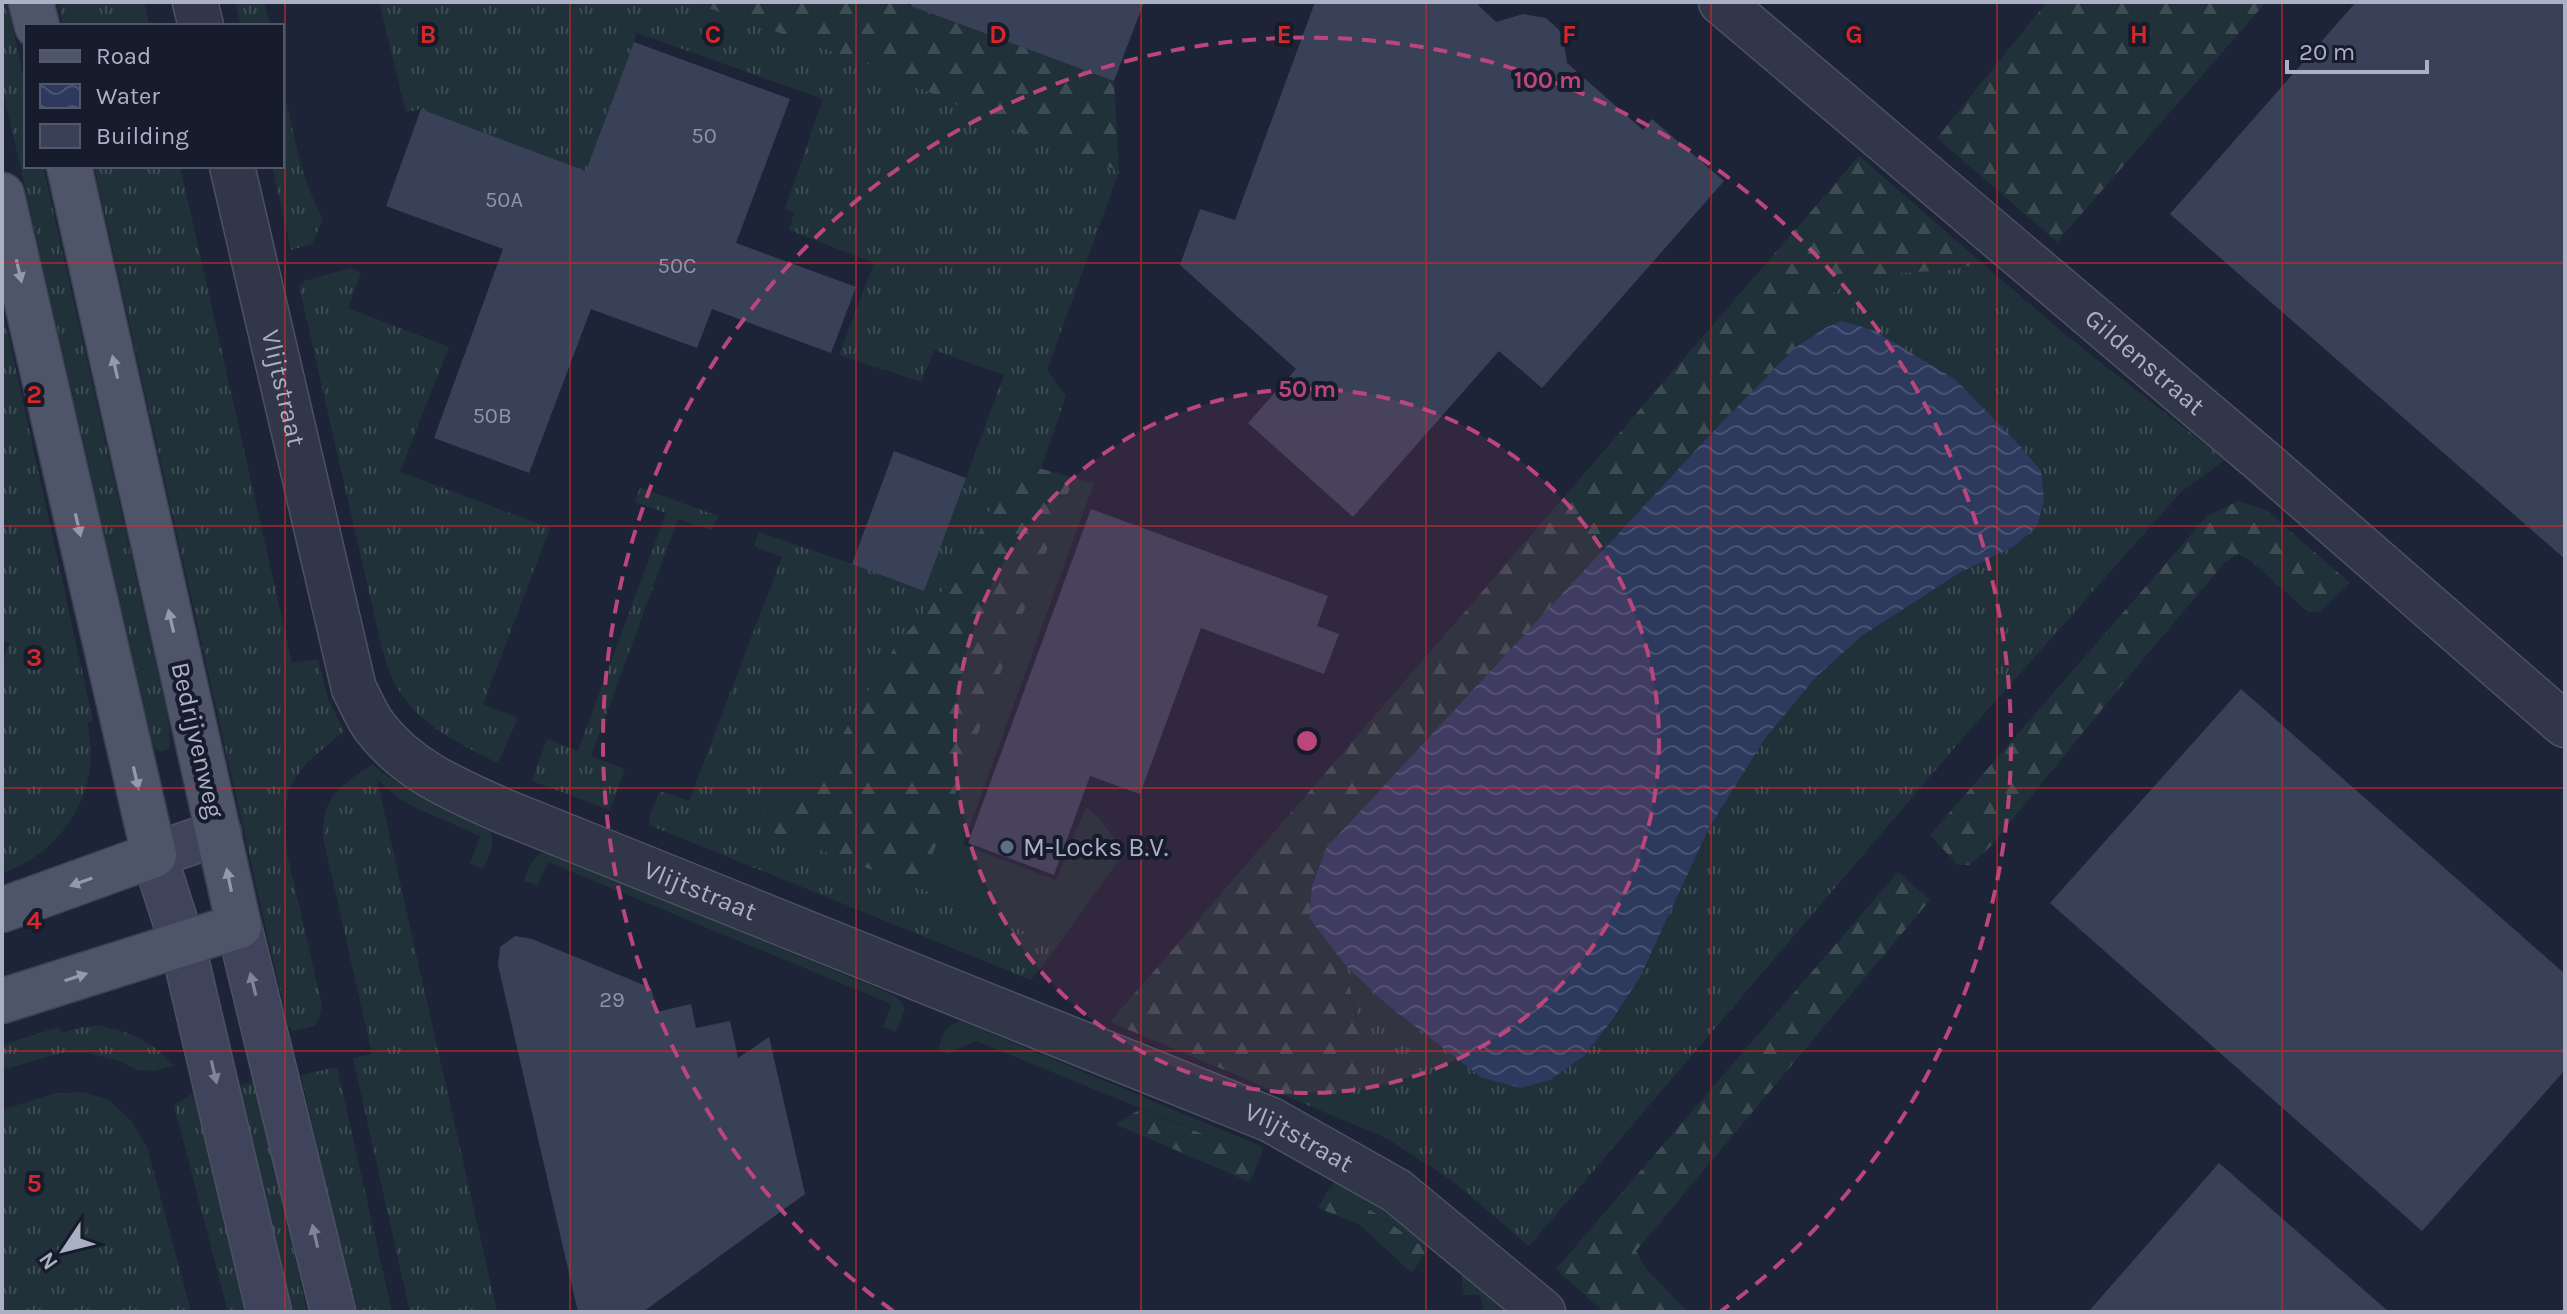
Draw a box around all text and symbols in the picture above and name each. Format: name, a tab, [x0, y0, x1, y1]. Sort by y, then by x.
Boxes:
text: B	[420, 19, 436, 50]
text: C	[705, 19, 721, 50]
text: D	[989, 19, 1007, 50]
text: E	[1276, 19, 1292, 50]
text: F	[1562, 19, 1576, 50]
text: G	[1845, 19, 1863, 50]
text: H	[2130, 19, 2148, 50]
legend	[24, 24, 284, 168]
scale bar	[2287, 24, 2427, 74]
text: 20 m	[2299, 38, 2355, 66]
text: Road	[96, 42, 151, 70]
text: 100 m	[1514, 66, 1582, 94]
text: Water	[96, 82, 160, 110]
text: Building	[96, 122, 189, 150]
house number: 50	[691, 123, 717, 149]
house number: 50A	[485, 187, 523, 213]
house number: 50C	[658, 253, 696, 279]
one-way arrow	[14, 259, 26, 284]
street label: Gildenstraat	[2078, 302, 2211, 422]
street label: Vlijtstraat	[255, 327, 312, 450]
one-way arrow	[108, 354, 121, 379]
text: 50 m	[1278, 375, 1336, 403]
text: 2	[26, 379, 42, 410]
house number: 50B	[472, 403, 512, 429]
one-way arrow	[72, 512, 84, 537]
one-way arrow	[164, 608, 177, 633]
text: 3	[26, 642, 42, 673]
street label: Bedrijvenweg	[165, 659, 231, 821]
centre of rings	[1293, 727, 1321, 755]
one-way arrow	[130, 766, 143, 791]
place label: M-Locks B.V.	[1023, 832, 1168, 863]
marker: M-Locks B.V.	[998, 838, 1016, 856]
street label: Vlijtstraat	[639, 854, 761, 927]
one-way arrow	[222, 867, 235, 892]
one-way arrow	[69, 876, 93, 888]
text: 4	[26, 905, 42, 936]
one-way arrow	[64, 970, 88, 983]
one-way arrow	[247, 971, 259, 996]
house number: 29	[599, 987, 625, 1013]
one-way arrow	[208, 1060, 221, 1085]
street label: Vlijtstraat	[1240, 1096, 1359, 1179]
text: 5	[26, 1168, 42, 1199]
north arrow	[24, 1210, 104, 1290]
one-way arrow	[308, 1224, 320, 1249]
text: N	[33, 1247, 64, 1275]

